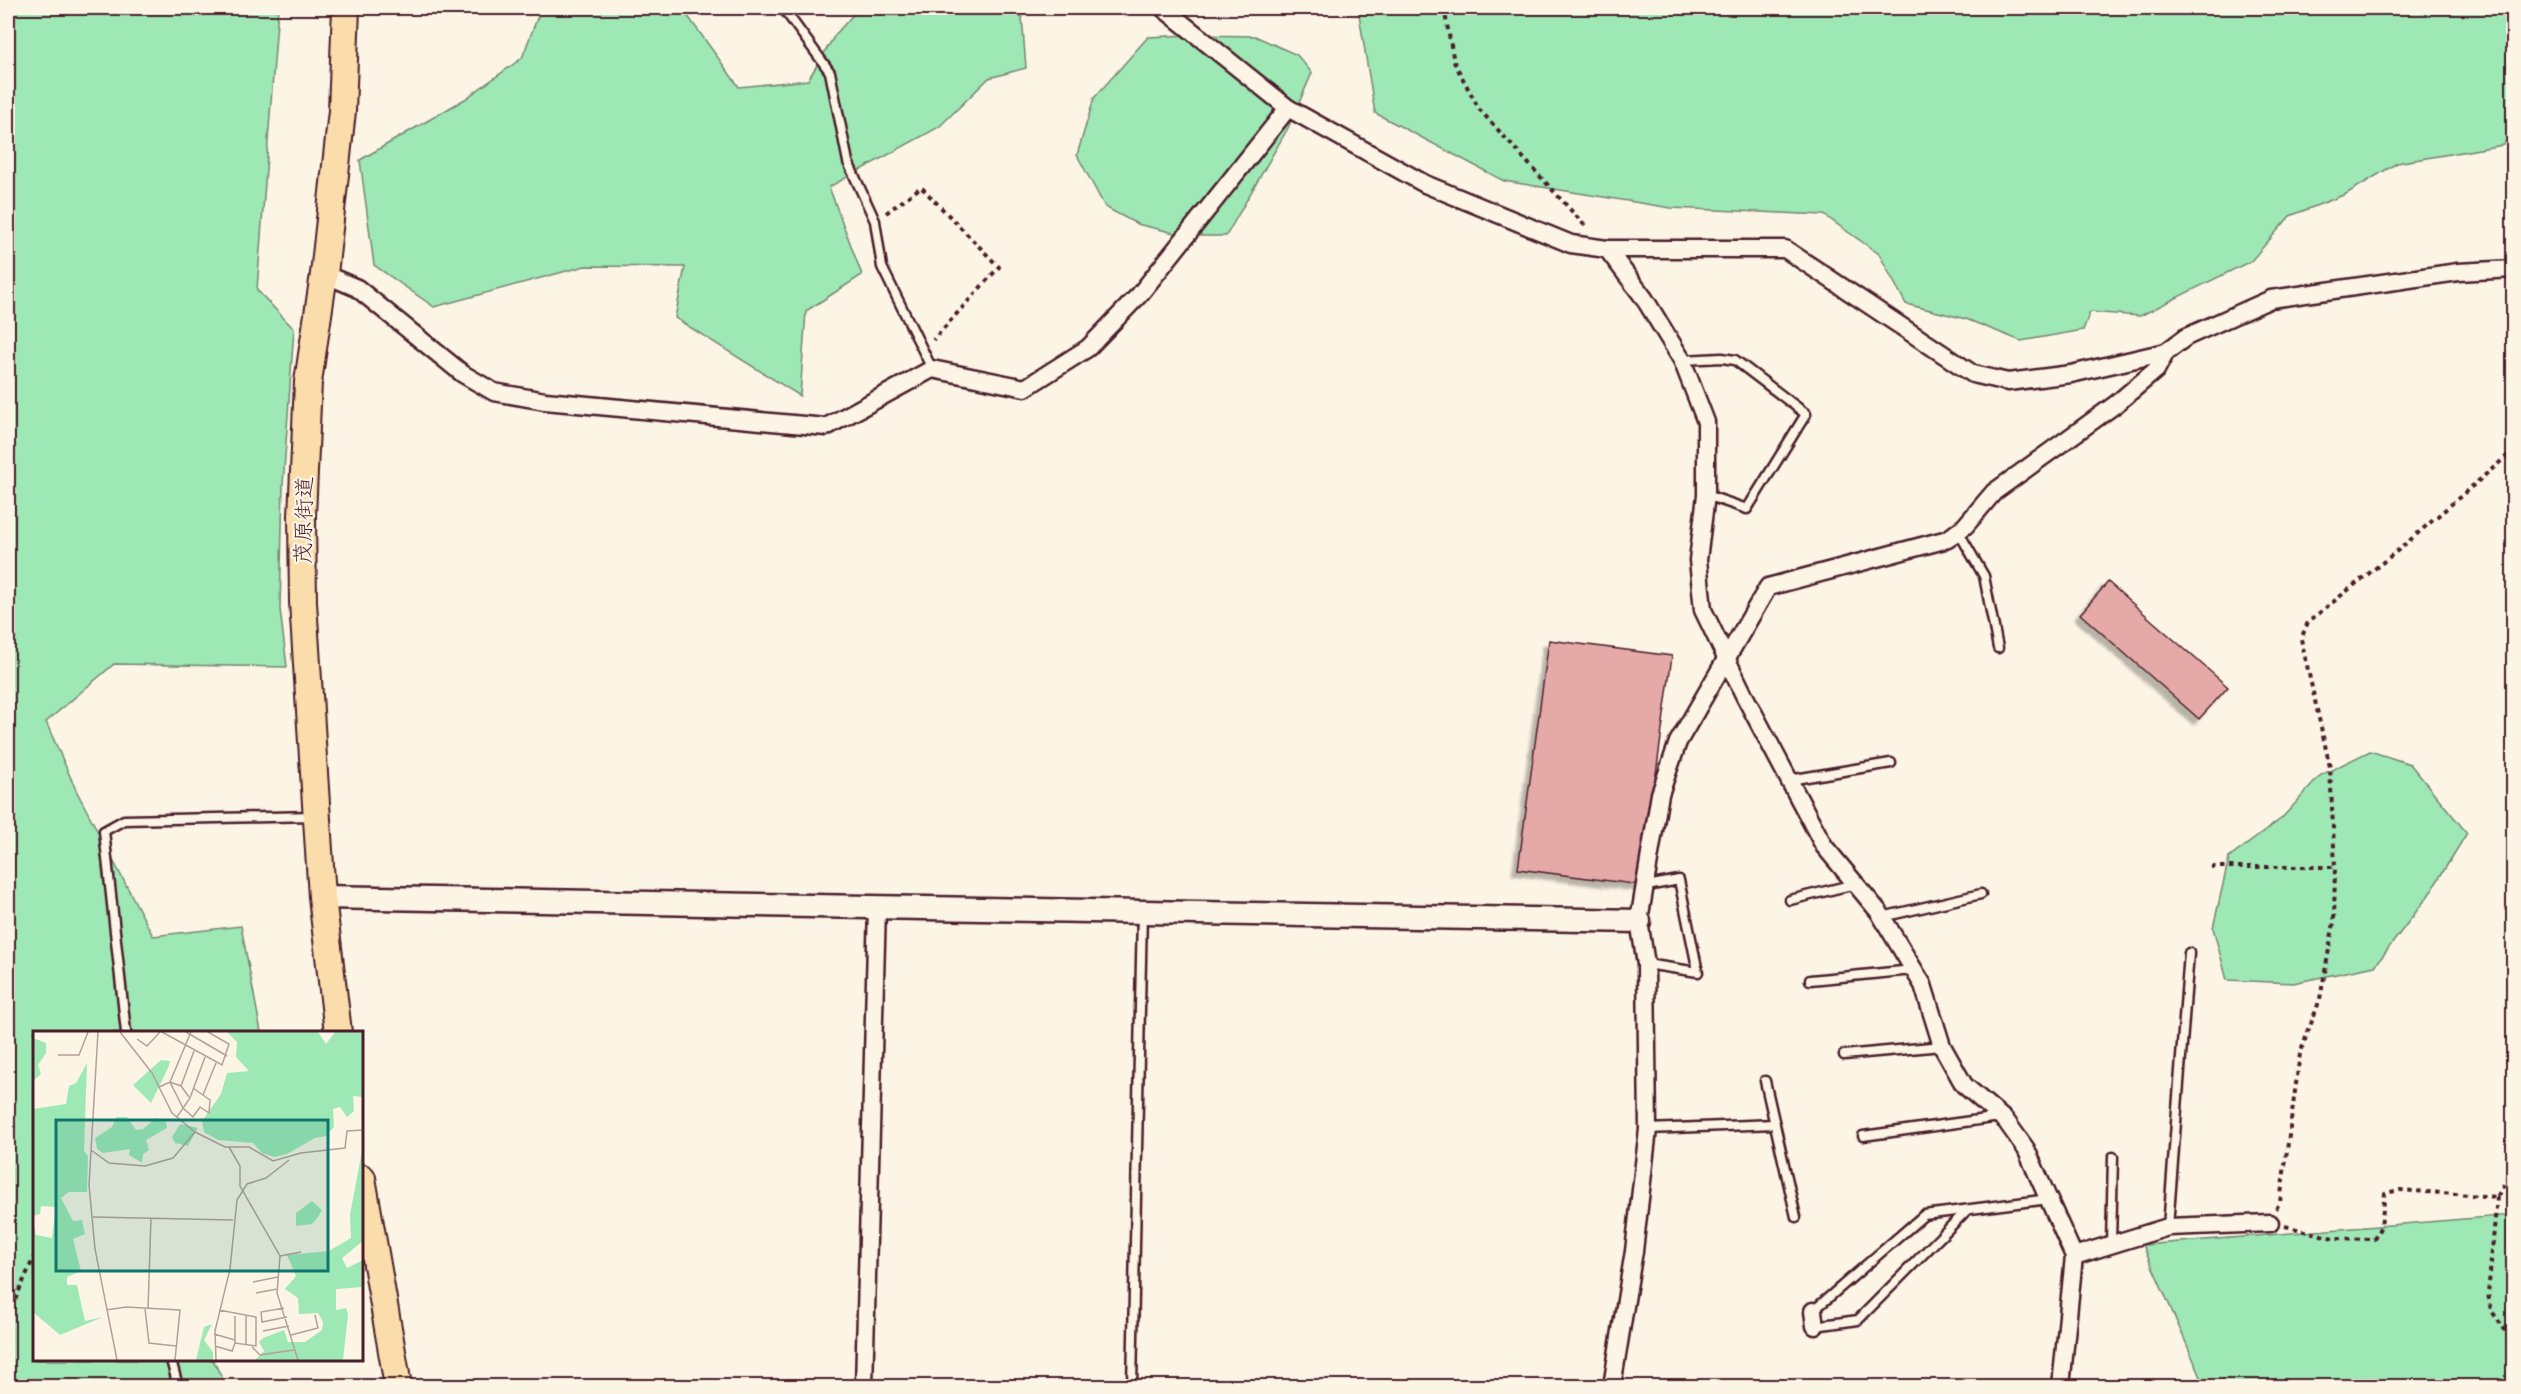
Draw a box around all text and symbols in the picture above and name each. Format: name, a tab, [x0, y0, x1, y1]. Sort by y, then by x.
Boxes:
street label: 茂原街道	[288, 476, 319, 564]
inset map	[33, 1031, 363, 1361]

